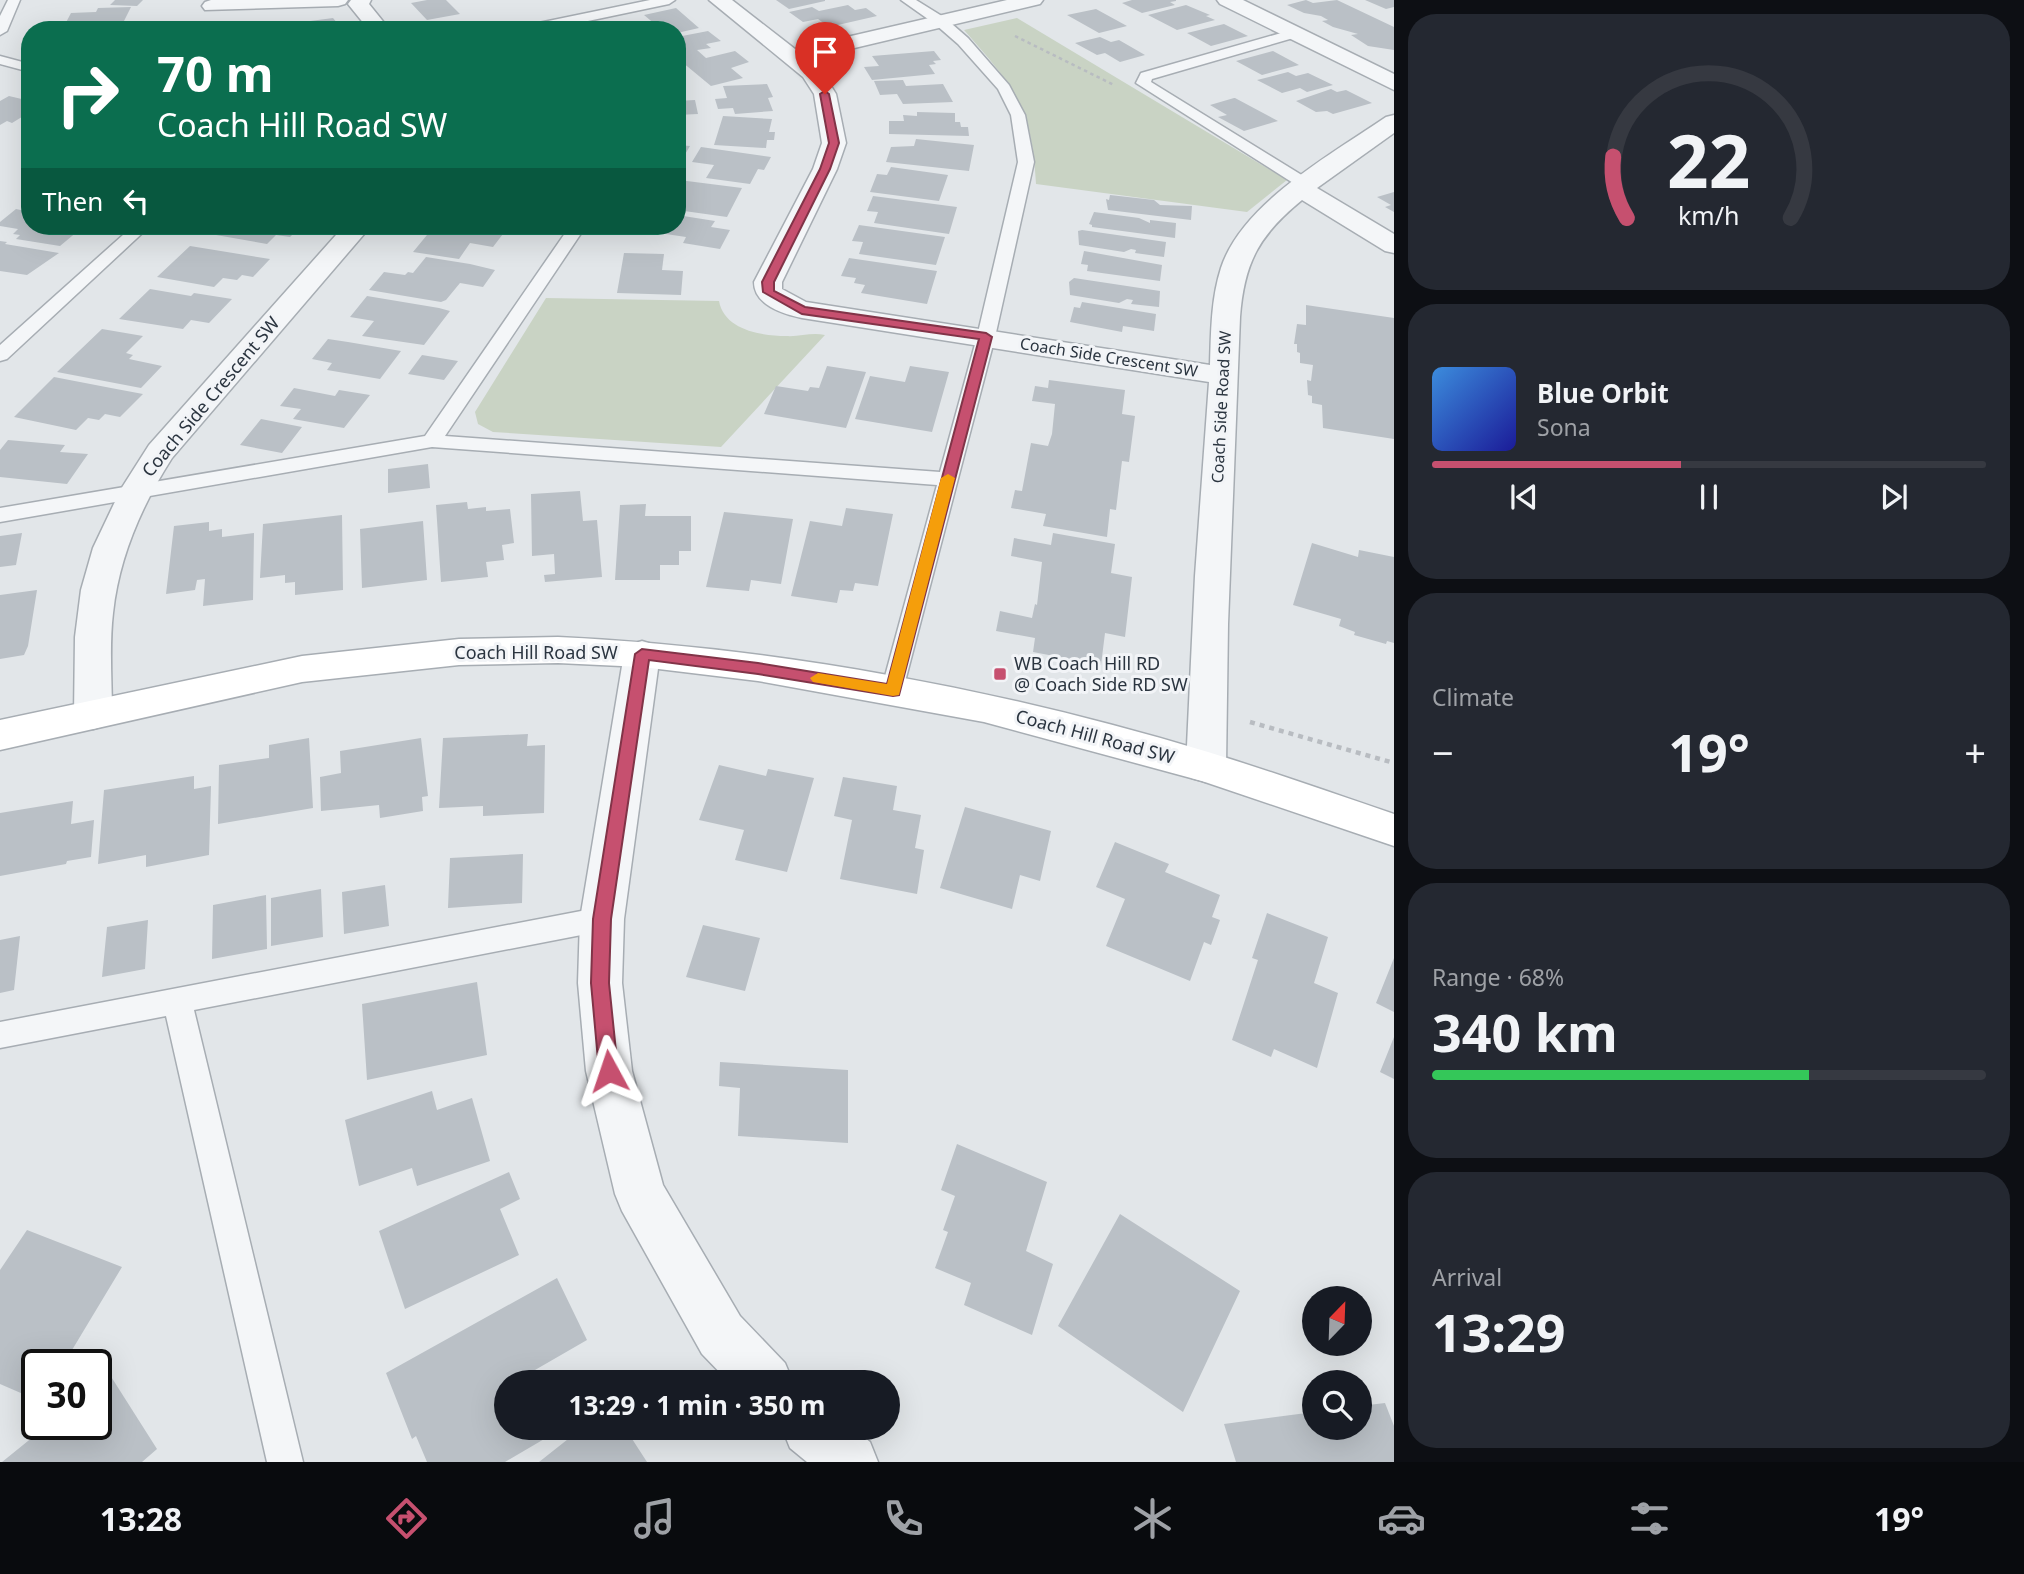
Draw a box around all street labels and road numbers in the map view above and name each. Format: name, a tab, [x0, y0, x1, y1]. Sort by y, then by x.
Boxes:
street label: Coach Side Crescent SW	[136, 311, 285, 482]
street label: Coach Side Road SW	[1206, 330, 1236, 484]
street label: Coach Side Crescent SW	[1019, 332, 1200, 382]
street label: Coach Hill Road SW	[454, 640, 618, 664]
street label: Coach Hill Road SW	[1013, 703, 1177, 769]

